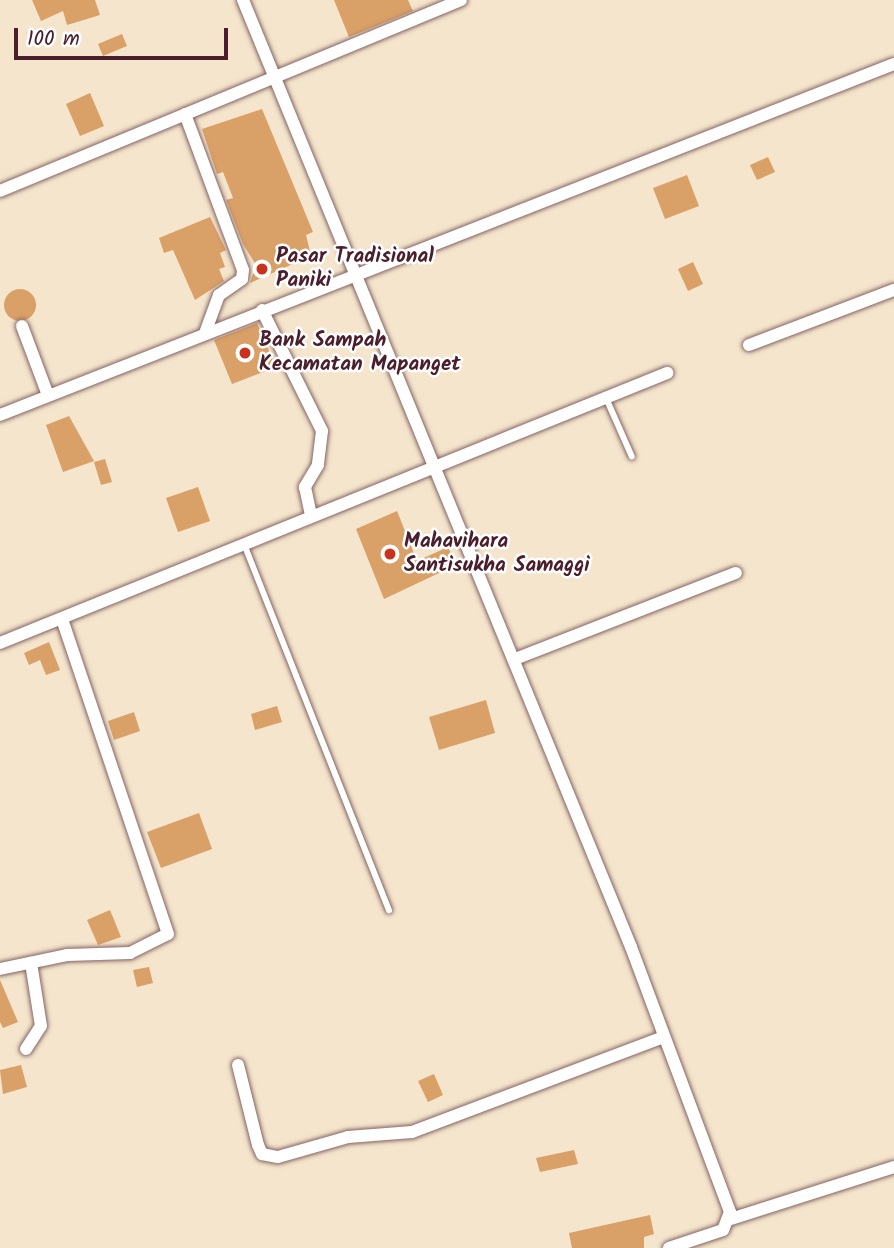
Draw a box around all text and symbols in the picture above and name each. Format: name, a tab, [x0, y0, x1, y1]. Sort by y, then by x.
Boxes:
scale bar	[18, 14, 231, 58]
text: 100 m	[27, 23, 80, 56]
place label: Pasar Tradisional Paniki	[276, 244, 434, 294]
marker: Pasar Tradisional Paniki	[254, 261, 270, 277]
place label: Bank Sampah Kecamatan Mapanget	[259, 328, 461, 378]
marker: Bank Sampah Kecamatan Mapanget	[237, 345, 253, 361]
place label: Mahavihara Santisukha Samaggi	[404, 529, 590, 579]
marker: Mahavihara Santisukha Samaggi	[382, 546, 398, 562]

